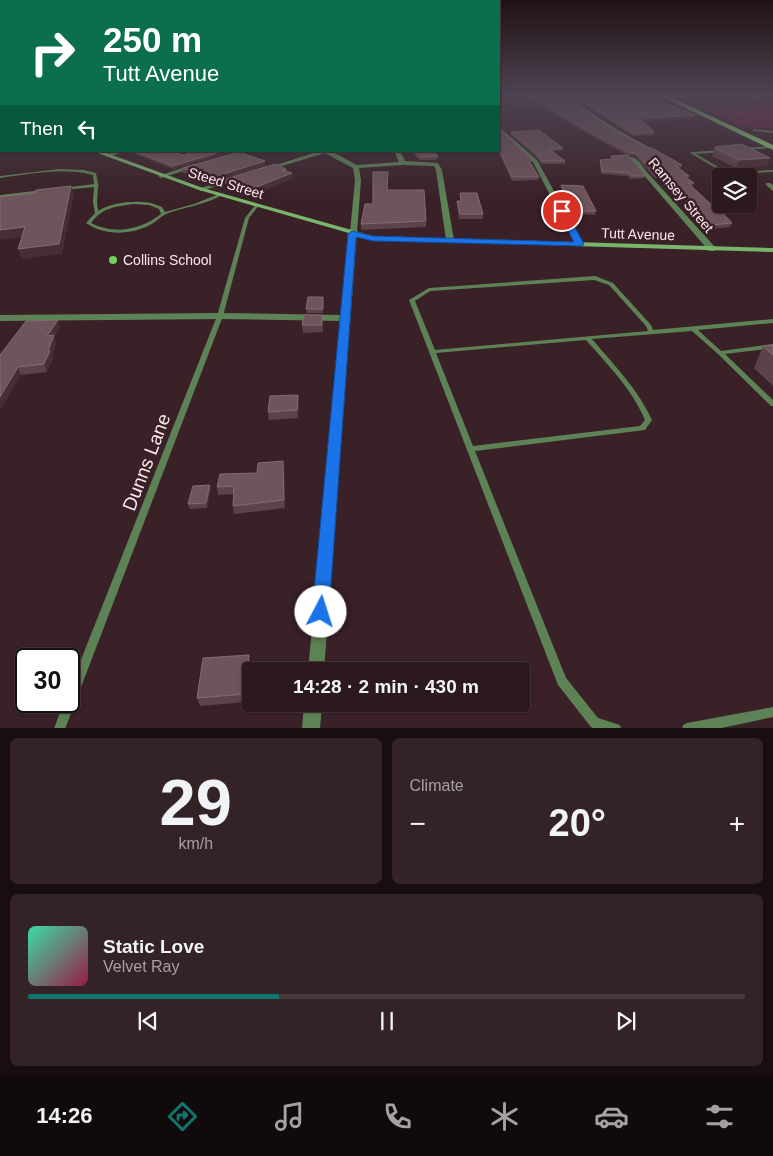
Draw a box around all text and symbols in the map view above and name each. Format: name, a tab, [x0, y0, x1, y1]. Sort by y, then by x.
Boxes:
icon: right	[20, 20, 85, 85]
text: 250 m	[103, 20, 202, 59]
text: Tutt Avenue	[103, 61, 219, 86]
icon: left	[73, 115, 101, 143]
text: Then	[20, 118, 63, 139]
street label: Ramsey Street	[645, 154, 717, 236]
street label: Steed Street	[186, 164, 266, 202]
map controls	[712, 168, 757, 213]
button: layers	[712, 168, 757, 213]
pin	[541, 190, 583, 232]
icon: arrive	[548, 197, 576, 225]
street label: Tutt Avenue	[601, 225, 675, 243]
place label: Collins School	[123, 252, 212, 268]
marker: Collins School	[107, 254, 119, 266]
street label: Dunns Lane	[118, 411, 175, 514]
position arrow	[294, 585, 346, 637]
speed limit sign: 30	[15, 648, 80, 713]
text: 14:28 · 2 min · 430 m	[293, 676, 479, 697]
text: 29	[160, 766, 232, 839]
text: Climate	[410, 777, 464, 794]
text: 20°	[549, 802, 606, 844]
text: −	[410, 808, 426, 839]
text: +	[729, 808, 745, 839]
text: km/h	[178, 835, 213, 852]
text: Static Love	[103, 936, 204, 957]
text: Velvet Ray	[103, 958, 179, 975]
icon: previous	[134, 1007, 162, 1035]
icon: pause	[373, 1007, 401, 1035]
icon: next	[612, 1007, 640, 1035]
icon: directions	[165, 1099, 200, 1134]
icon: music	[272, 1099, 307, 1134]
icon: phone	[380, 1099, 415, 1134]
icon: climate	[487, 1099, 522, 1134]
icon: car	[594, 1099, 629, 1134]
icon: filters	[702, 1099, 737, 1134]
text: 14:26	[36, 1103, 92, 1128]

